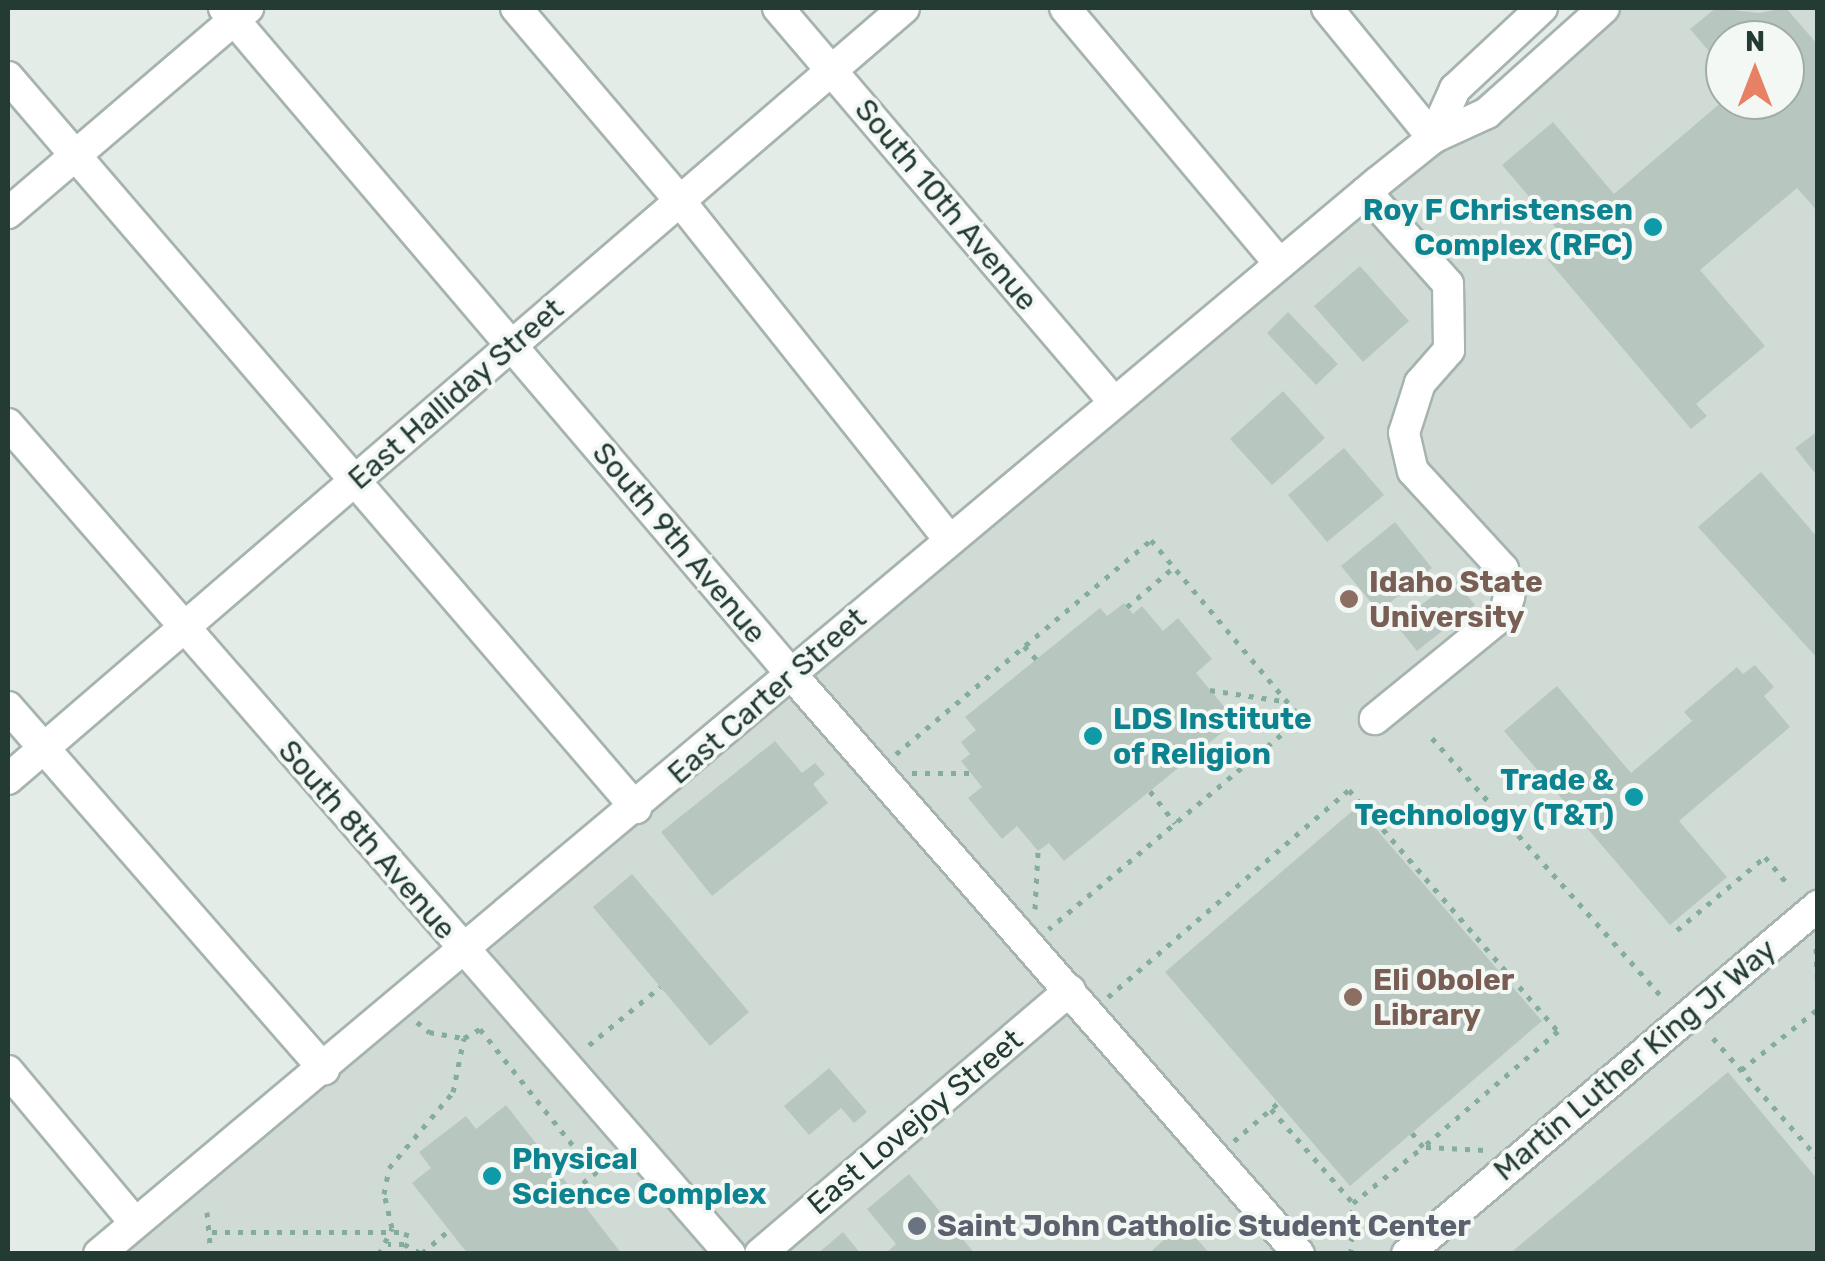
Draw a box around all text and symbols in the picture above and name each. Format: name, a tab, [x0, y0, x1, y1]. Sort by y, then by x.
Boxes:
north arrow	[1705, 20, 1805, 120]
text: N	[1745, 25, 1765, 58]
street label: South 10th Avenue	[847, 92, 1045, 318]
place label: Roy F Christensen Complex (RFC)	[1361, 192, 1633, 262]
marker: Roy F Christensen Complex (RFC)	[1642, 216, 1664, 238]
street label: East Halliday Street	[341, 291, 571, 497]
street label: South 9th Avenue	[584, 435, 774, 651]
place label: Idaho State University	[1369, 564, 1543, 634]
marker: Idaho State University	[1338, 588, 1360, 610]
street label: East Carter Street	[660, 600, 874, 792]
place label: LDS Institute of Religion	[1113, 701, 1312, 772]
marker: LDS Institute of Religion	[1082, 725, 1104, 747]
street label: South 8th Avenue	[270, 733, 464, 947]
place label: Trade & Technology (T&T)	[1354, 762, 1614, 832]
marker: Trade & Technology (T&T)	[1623, 786, 1645, 808]
street label: Martin Luther King Jr Way	[1486, 931, 1784, 1189]
place label: Eli Oboler Library	[1373, 962, 1514, 1032]
marker: Eli Oboler Library	[1342, 986, 1364, 1008]
street label: East Lovejoy Street	[800, 1021, 1030, 1223]
place label: Physical Science Complex	[512, 1141, 767, 1212]
marker: Physical Science Complex	[481, 1165, 503, 1187]
place label: Saint John Catholic Student Center	[937, 1208, 1471, 1244]
marker: Saint John Catholic Student Center	[906, 1215, 928, 1237]

